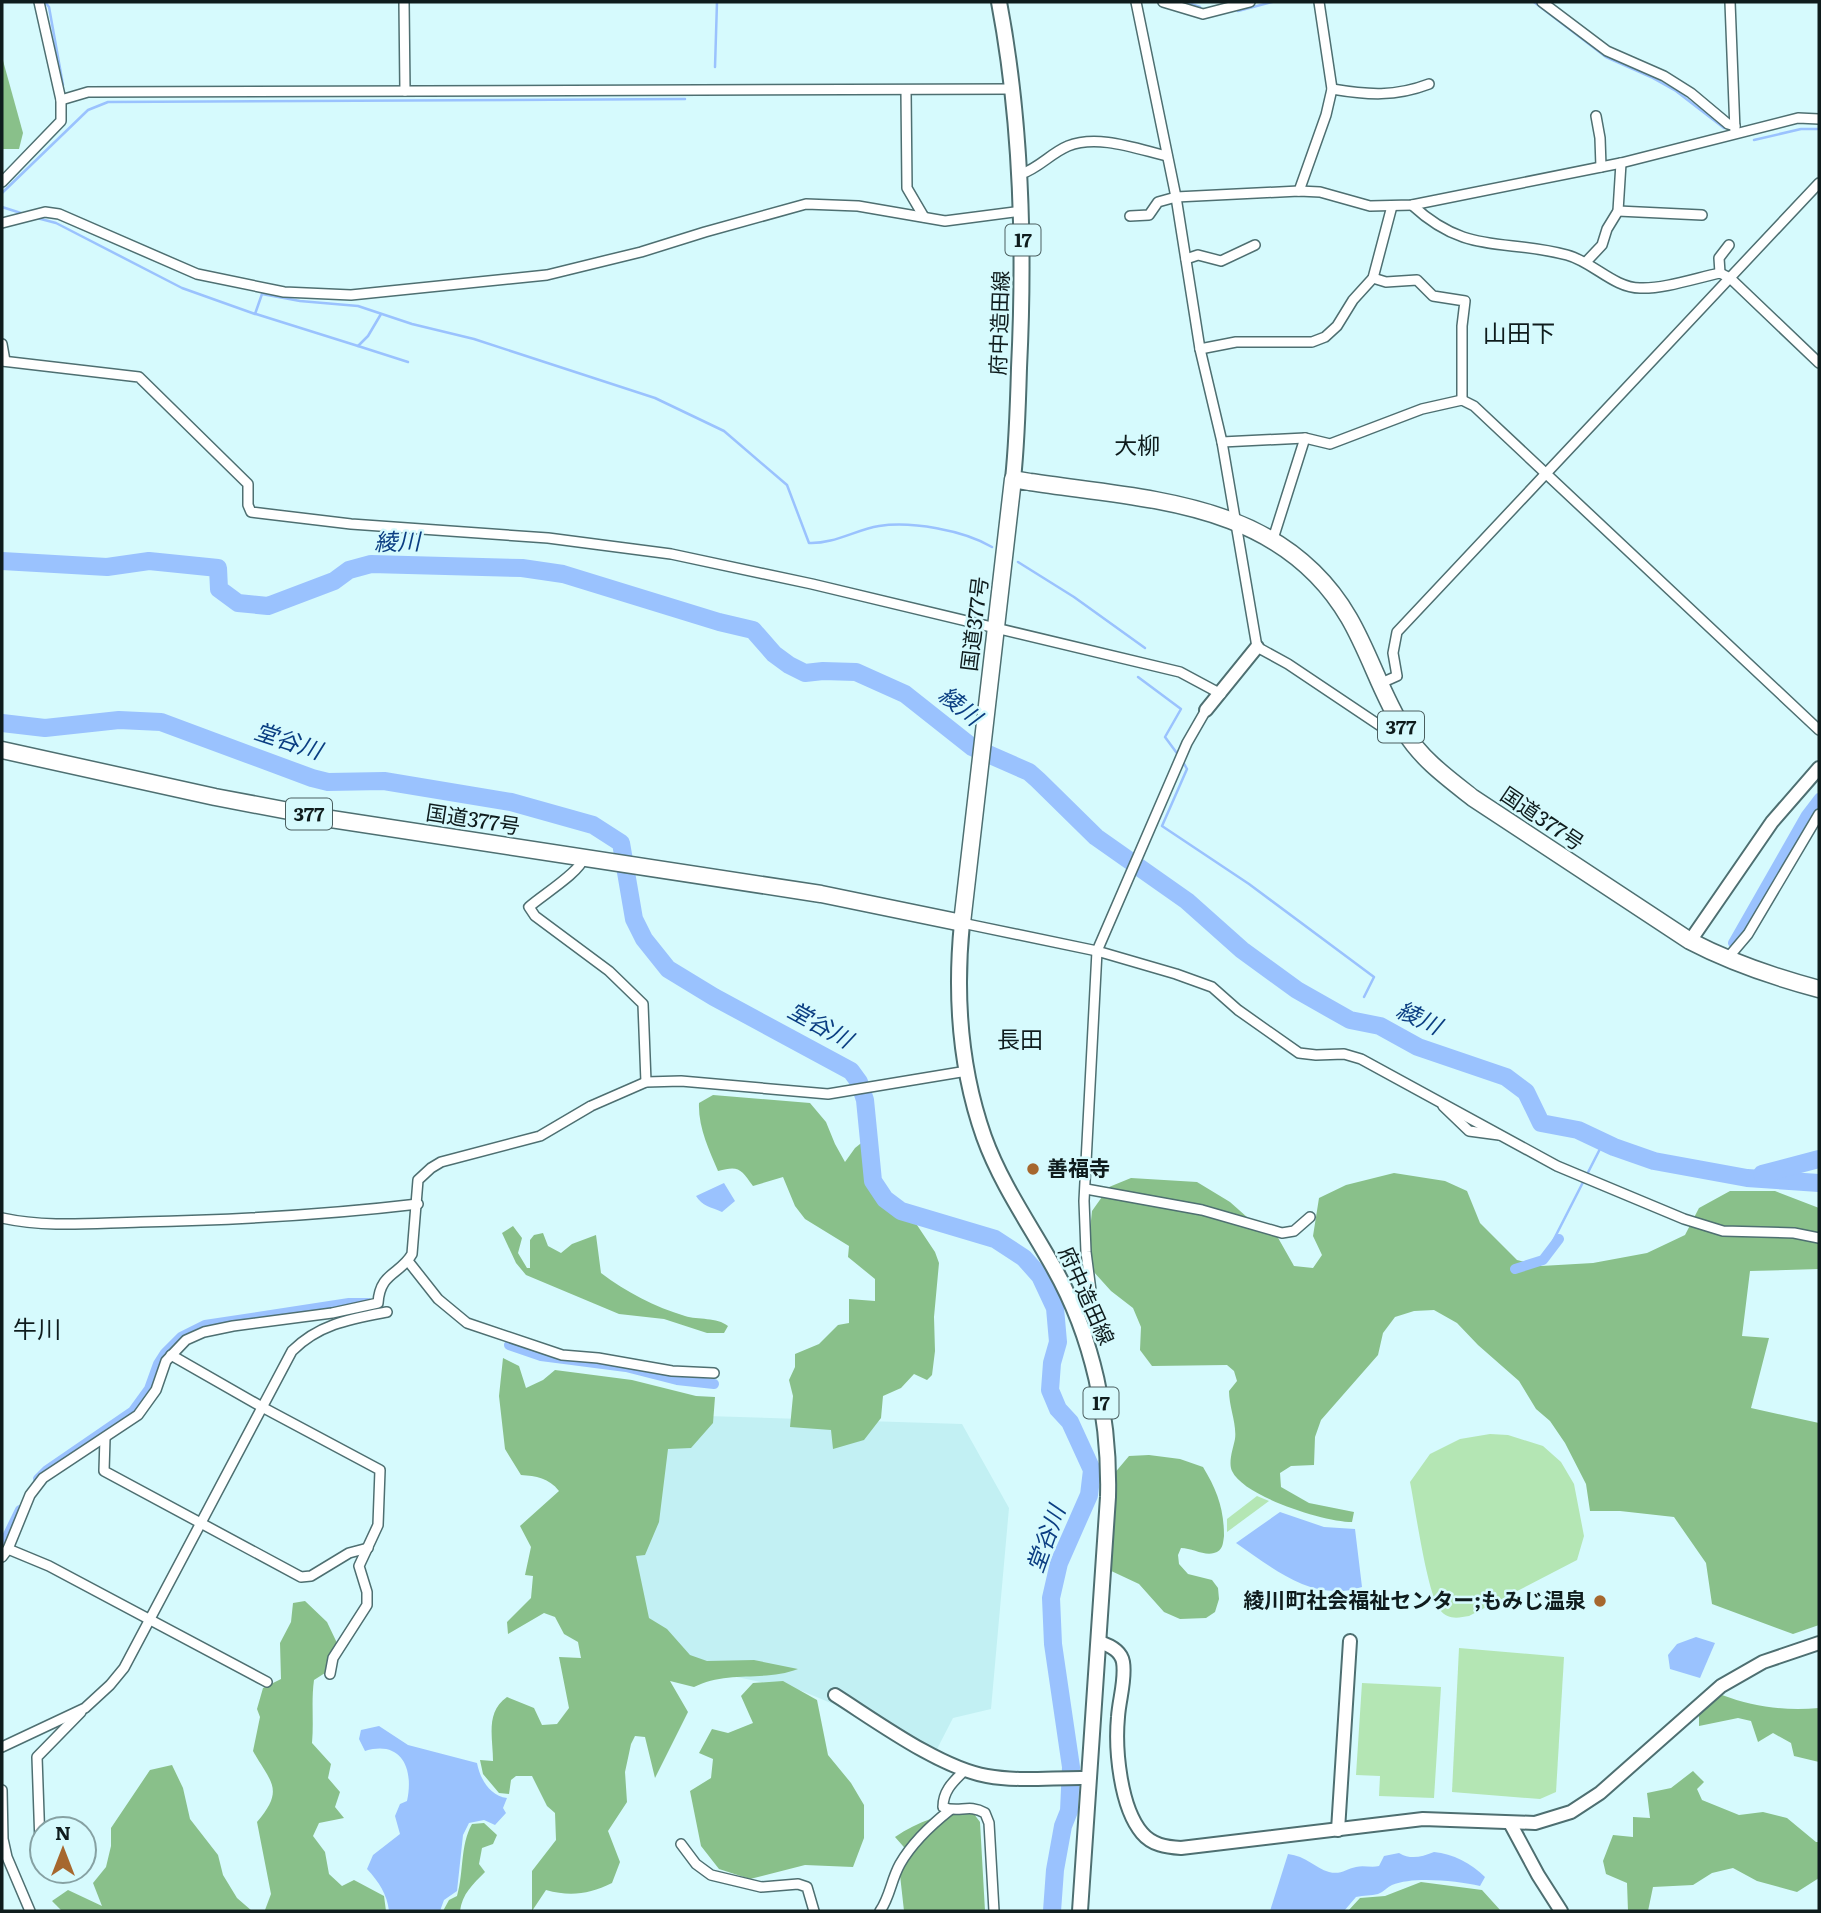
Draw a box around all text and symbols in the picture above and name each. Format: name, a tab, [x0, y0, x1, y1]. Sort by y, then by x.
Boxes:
road number: 17	[1006, 224, 1040, 256]
street label: 府中造田線	[980, 270, 1015, 376]
district label: 山田下	[1483, 314, 1555, 349]
district label: 大柳	[1114, 427, 1160, 461]
water label: 綾川	[374, 523, 423, 557]
street label: 国道377号	[951, 575, 994, 673]
water label: 綾川	[933, 677, 992, 734]
water label: 堂谷川	[251, 712, 330, 767]
road number: 377	[1378, 712, 1424, 742]
street label: 国道377号	[1495, 778, 1591, 856]
street label: 国道377号	[424, 795, 523, 840]
road number: 377	[286, 799, 332, 830]
water label: 綾川	[1392, 991, 1451, 1043]
water label: 堂谷川	[783, 992, 862, 1056]
district label: 長田	[997, 1021, 1043, 1055]
place label: 善福寺	[1047, 1151, 1110, 1182]
marker: 善福寺	[1025, 1161, 1041, 1177]
street label: 府中造田線	[1053, 1241, 1124, 1349]
district label: 牛川	[13, 1310, 61, 1345]
road number: 17	[1084, 1387, 1118, 1418]
water label: 堂谷川	[1016, 1497, 1073, 1577]
place label: 綾川町社会福祉センター;もみじ温泉	[1243, 1583, 1586, 1614]
marker: 綾川町社会福祉センター;もみじ温泉	[1592, 1593, 1608, 1609]
north arrow	[28, 1815, 98, 1885]
text: N	[55, 1818, 71, 1846]

